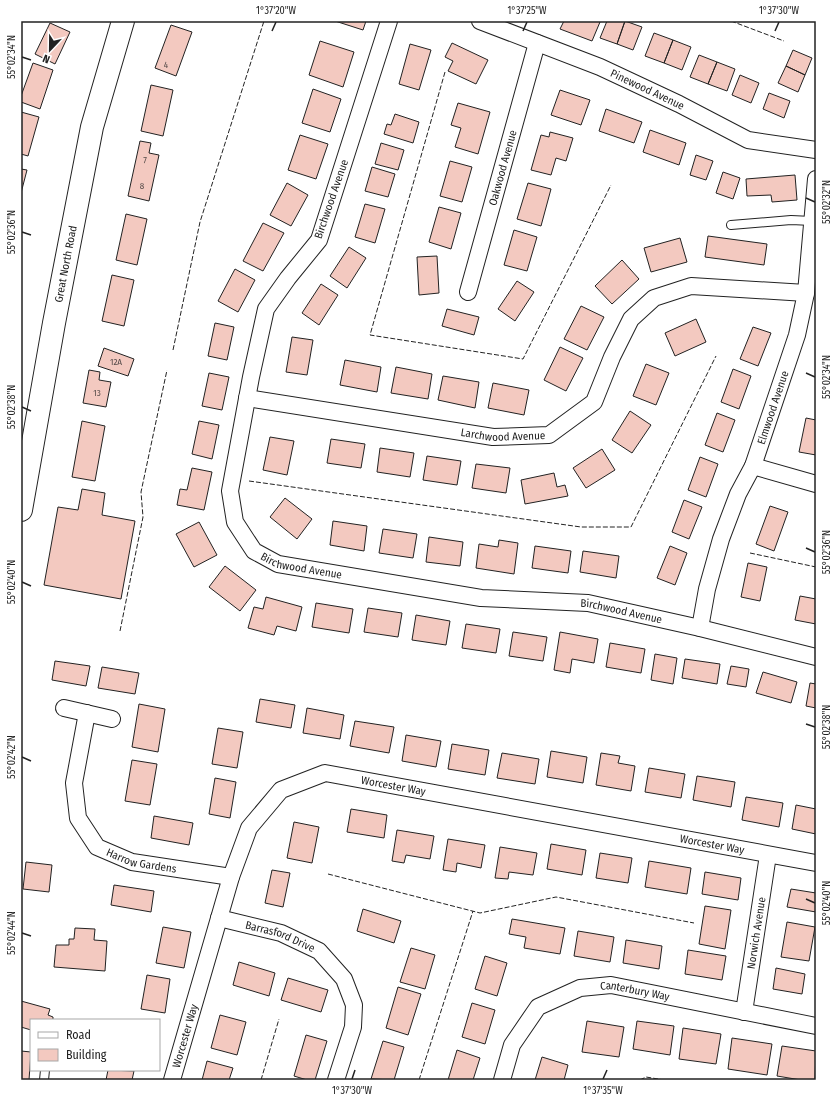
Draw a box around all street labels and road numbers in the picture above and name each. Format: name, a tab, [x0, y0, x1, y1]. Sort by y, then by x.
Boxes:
street label: Pinewood Avenue	[608, 67, 687, 113]
street label: Oakwood Avenue	[486, 129, 520, 207]
street label: Birchwood Avenue	[312, 158, 351, 241]
street label: Great North Road	[52, 225, 80, 304]
street label: Elmwood Avenue	[755, 369, 791, 446]
street label: Larchwood Avenue	[460, 426, 545, 444]
street label: Birchwood Avenue	[258, 550, 343, 582]
street label: Birchwood Avenue	[580, 597, 663, 626]
street label: Worcester Way	[360, 774, 427, 798]
street label: Worcester Way	[679, 832, 745, 857]
street label: Harrow Gardens	[104, 846, 178, 876]
street label: Norwich Avenue	[745, 896, 768, 970]
street label: Barrasford Drive	[244, 919, 317, 955]
street label: Canterbury Way	[600, 979, 671, 1004]
street label: Worcester Way	[170, 1003, 201, 1069]

